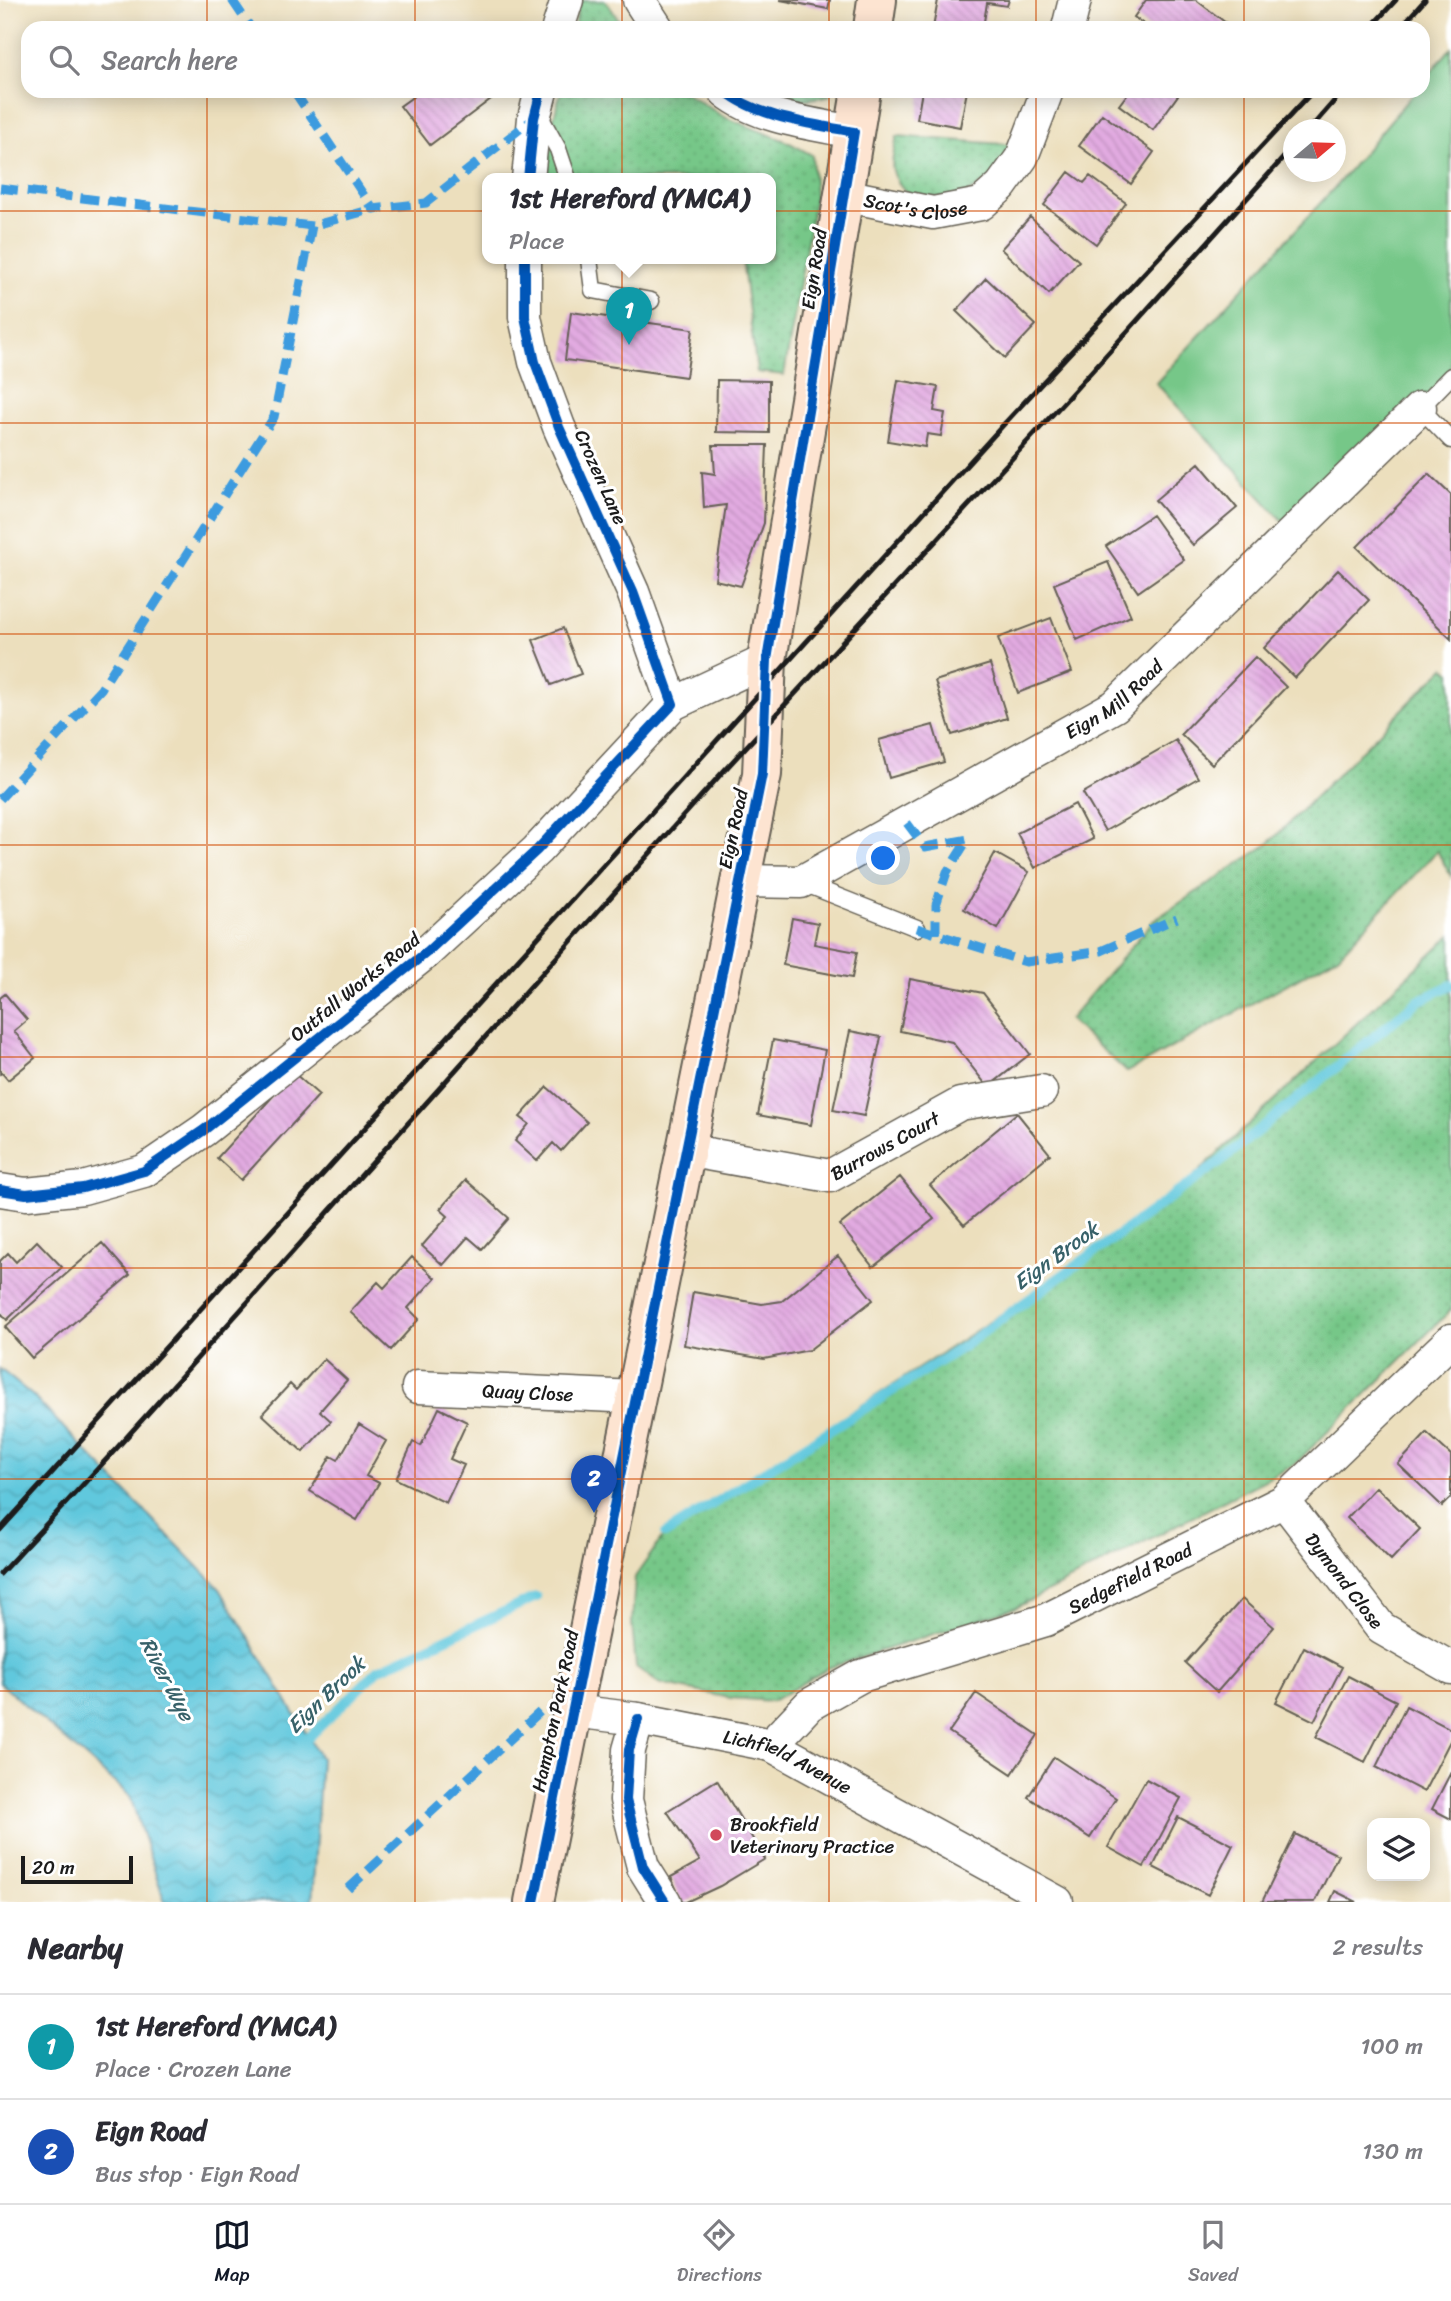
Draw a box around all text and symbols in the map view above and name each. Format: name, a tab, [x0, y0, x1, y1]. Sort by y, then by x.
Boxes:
search box	[21, 21, 1430, 98]
text: Search here	[101, 37, 238, 83]
icon: search	[45, 41, 83, 79]
north arrow	[1283, 119, 1346, 182]
popup	[482, 173, 776, 264]
text: 1st Hereford (YMCA)	[509, 175, 749, 221]
street label: Scot's Close	[861, 183, 970, 229]
text: Place	[509, 221, 564, 262]
street label: Eign Road	[791, 224, 837, 312]
pin: 1	[606, 287, 652, 345]
street label: Crozen Lane	[565, 424, 637, 530]
street label: Eign Mill Road	[1058, 650, 1171, 748]
street label: Eign Road	[708, 784, 758, 872]
your location	[866, 841, 900, 875]
street label: Outfall Works Road	[282, 923, 429, 1050]
street label: Burrows Court	[824, 1101, 947, 1189]
water label: Eign Brook	[1005, 1210, 1109, 1300]
street label: Quay Close	[482, 1373, 574, 1411]
pin: 2	[571, 1455, 617, 1513]
street label: Dymond Close	[1297, 1525, 1393, 1636]
street label: Sedgefield Road	[1062, 1532, 1199, 1623]
street label: Hampton Park Road	[522, 1625, 589, 1795]
water label: River Wye	[129, 1630, 206, 1730]
water label: Eign Brook	[277, 1645, 377, 1743]
street label: Lichfield Avenue	[720, 1720, 858, 1803]
place label: Brookfield Veterinary Practice	[730, 1808, 894, 1863]
map controls	[1367, 1818, 1430, 1881]
button: layers	[1367, 1818, 1430, 1881]
marker: Brookfield Veterinary Practice	[708, 1827, 724, 1843]
text: 20 m	[32, 1851, 75, 1884]
scale bar	[21, 1853, 133, 1885]
text: Nearby	[28, 1921, 123, 1975]
text: 2 results	[1332, 1927, 1423, 1968]
text: 1st Hereford (YMCA)	[95, 2003, 335, 2049]
text: 1	[46, 2026, 56, 2067]
text: 100 m	[1360, 2026, 1423, 2067]
text: Place · Crozen Lane	[95, 2049, 292, 2090]
text: Eign Road	[95, 2108, 206, 2154]
text: 2	[44, 2131, 58, 2172]
text: 130 m	[1362, 2131, 1423, 2172]
text: Bus stop · Eign Road	[95, 2154, 299, 2195]
tab: Map	[213, 2216, 251, 2291]
tab: Directions	[677, 2216, 762, 2291]
tab: Saved	[1188, 2216, 1238, 2291]

